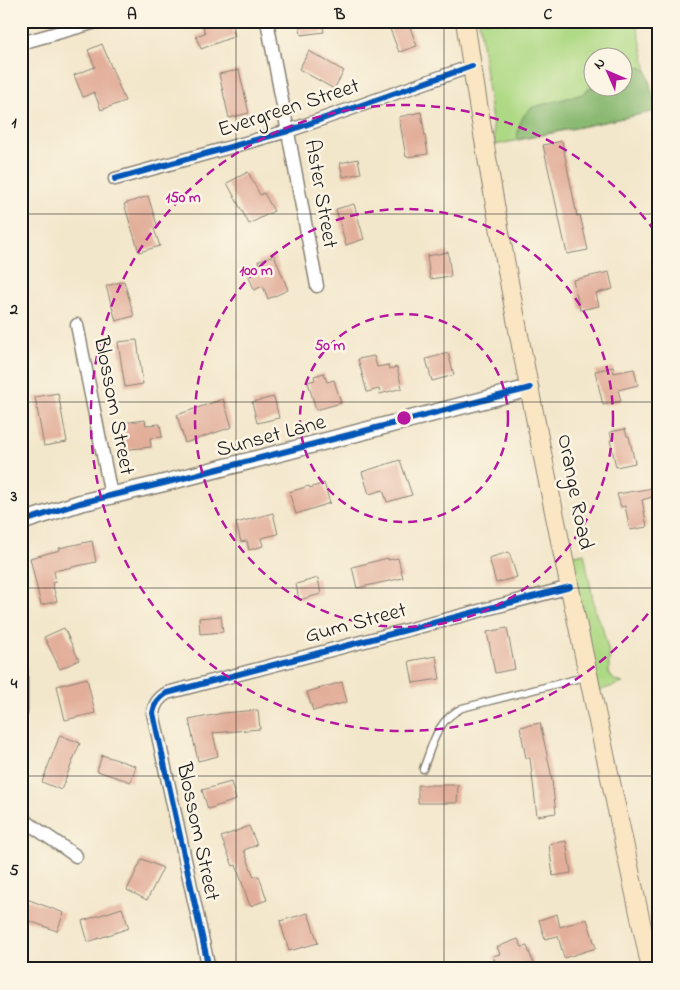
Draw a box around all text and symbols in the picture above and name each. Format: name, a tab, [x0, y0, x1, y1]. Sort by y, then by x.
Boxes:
text: A	[127, 3, 137, 27]
text: B	[334, 3, 346, 27]
text: C	[544, 3, 553, 27]
north arrow	[582, 48, 632, 98]
text: N	[589, 53, 611, 75]
street label: Evergreen Street	[214, 71, 365, 148]
text: 1	[11, 111, 17, 135]
street label: Aster Street	[295, 137, 345, 251]
text: 150 m	[165, 187, 201, 209]
text: 100 m	[239, 260, 273, 282]
text: 2	[9, 298, 18, 322]
street label: Blossom Street	[84, 333, 142, 479]
text: 50 m	[315, 335, 346, 357]
street label: Sunset Lane	[213, 407, 329, 467]
centre of rings	[395, 409, 413, 427]
street label: Orange Road	[546, 431, 601, 553]
text: 3	[10, 485, 18, 509]
street label: Gum Street	[301, 595, 411, 653]
text: 4	[10, 672, 18, 696]
street label: Blossom Street	[167, 759, 227, 905]
text: 5	[9, 859, 19, 883]

